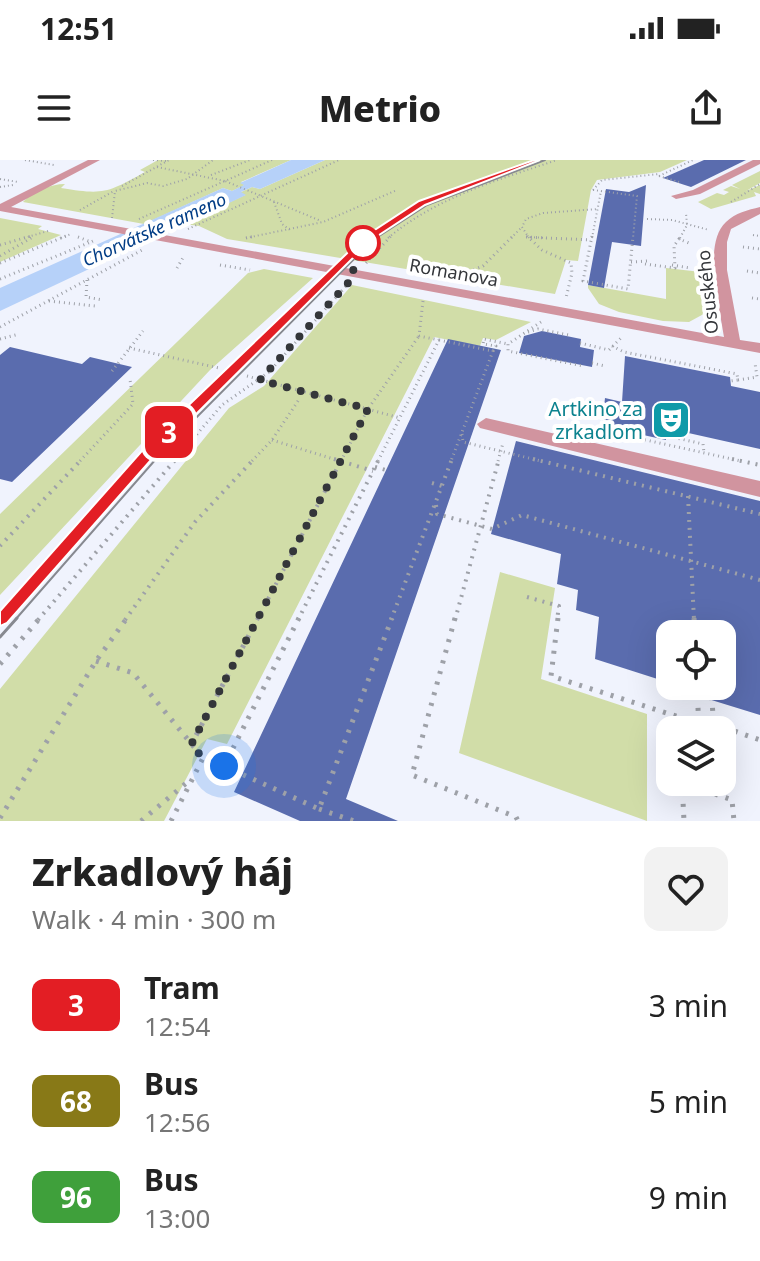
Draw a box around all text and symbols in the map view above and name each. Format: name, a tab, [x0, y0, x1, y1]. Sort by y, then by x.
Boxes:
text: 12:51	[40, 8, 117, 49]
text: Metrio	[319, 84, 441, 133]
icon: menu	[32, 86, 76, 130]
icon: share	[684, 86, 728, 130]
water label: Chorvátske rameno	[78, 186, 230, 272]
unlabelled marker	[346, 226, 380, 260]
street label: Osuského	[691, 249, 723, 335]
street label: Romanova	[408, 252, 500, 292]
place label: Artkino za zrkadlom	[549, 395, 643, 445]
theatre icon: Artkino za zrkadlom	[650, 399, 692, 441]
line badge: 3	[143, 406, 195, 458]
text: 3	[161, 413, 177, 451]
map controls	[656, 620, 736, 796]
button: locate	[656, 620, 736, 700]
button: layers	[656, 716, 736, 796]
your location	[204, 746, 244, 786]
text: Zrkadlový háj	[32, 845, 293, 897]
button: heart	[644, 847, 728, 931]
text: Walk · 4 min · 300 m	[32, 901, 276, 937]
text: Tram	[144, 967, 220, 1008]
text: 3 min	[649, 985, 728, 1026]
text: 3	[68, 986, 84, 1024]
text: 12:54	[144, 1008, 210, 1044]
text: Bus	[144, 1063, 199, 1104]
text: 5 min	[649, 1081, 728, 1122]
text: 68	[60, 1082, 92, 1120]
text: 12:56	[144, 1104, 210, 1140]
text: Bus	[144, 1159, 199, 1200]
text: 9 min	[649, 1177, 728, 1218]
text: 96	[60, 1178, 92, 1216]
text: 13:00	[144, 1200, 210, 1236]

